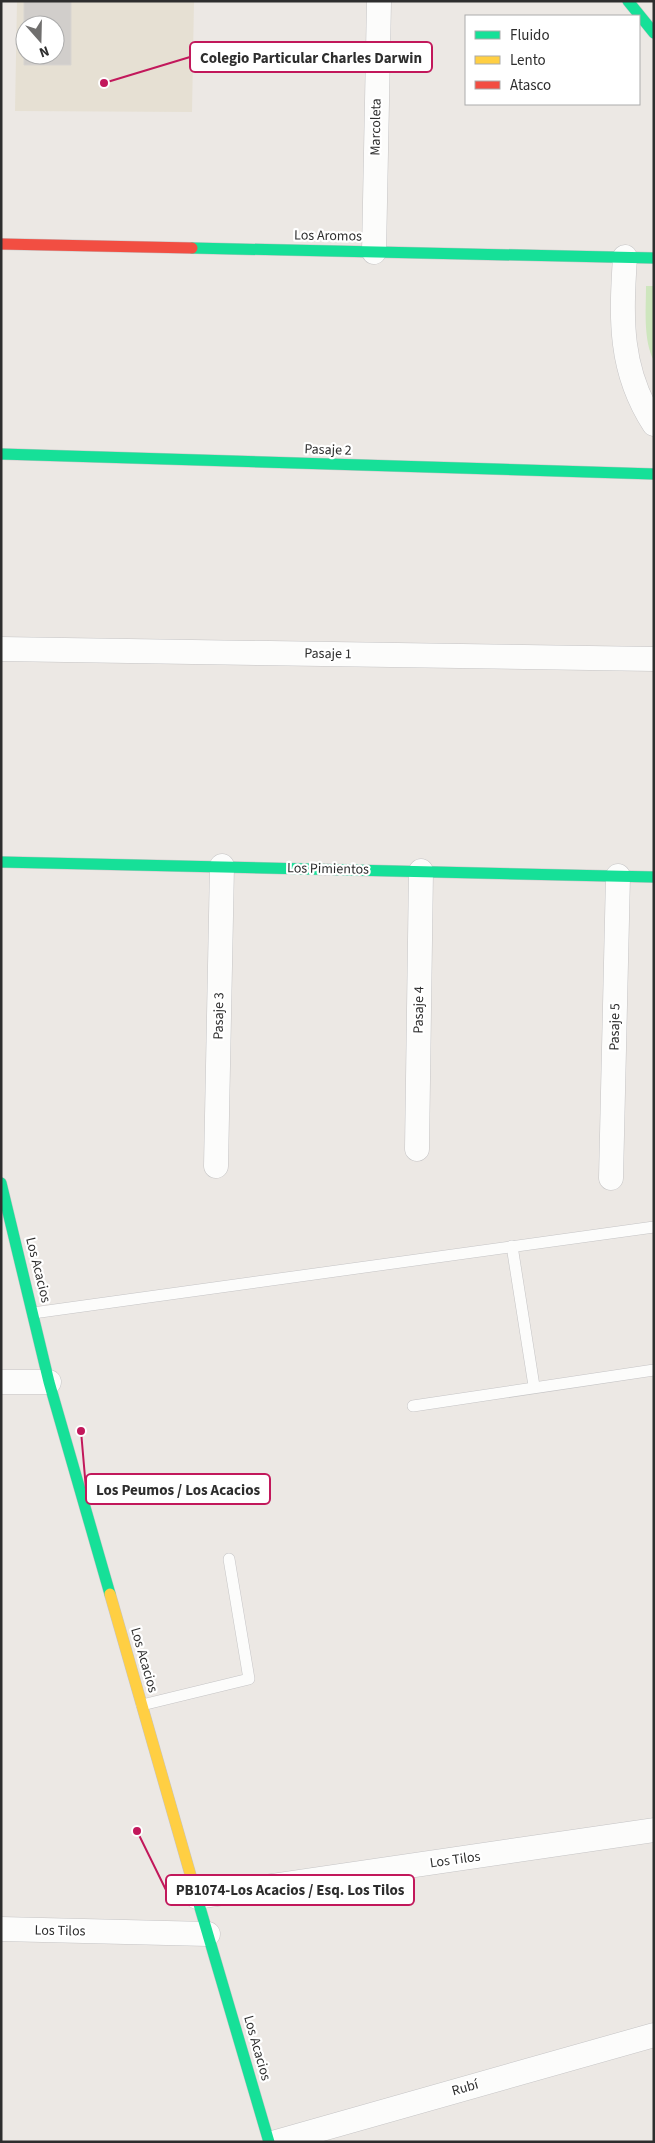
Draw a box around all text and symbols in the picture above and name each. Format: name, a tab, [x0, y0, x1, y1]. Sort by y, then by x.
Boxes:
north arrow	[15, 15, 65, 65]
legend	[465, 15, 640, 105]
text: Fluido	[510, 25, 550, 46]
text: N	[36, 40, 52, 62]
callout: Colegio Particular Charles Darwin	[190, 42, 432, 72]
text: Colegio Particular Charles Darwin	[200, 48, 422, 69]
text: Lento	[510, 50, 546, 71]
text: Atasco	[510, 75, 551, 96]
street label: Marcoleta	[365, 98, 387, 156]
street label: Los Aromos	[294, 225, 362, 247]
street label: Pasaje 2	[304, 439, 352, 461]
street label: Pasaje 1	[304, 644, 352, 664]
street label: Los Pimientos	[287, 858, 369, 880]
street label: Pasaje 4	[409, 986, 429, 1034]
street label: Pasaje 3	[209, 992, 229, 1040]
street label: Pasaje 5	[605, 1003, 625, 1051]
street label: Los Acacios	[20, 1235, 56, 1305]
callout: Los Peumos / Los Acacios	[86, 1474, 270, 1504]
text: Los Peumos / Los Acacios	[96, 1480, 260, 1501]
street label: Los Acacios	[125, 1625, 163, 1695]
street label: Los Tilos	[428, 1847, 482, 1873]
callout: PB1074-Los Acacios / Esq. Los Tilos	[166, 1875, 414, 1905]
text: PB1074-Los Acacios / Esq. Los Tilos	[176, 1880, 405, 1901]
street label: Los Tilos	[34, 1921, 86, 1941]
street label: Los Acacios	[238, 2013, 276, 2083]
street label: Rubí	[449, 2075, 481, 2101]

